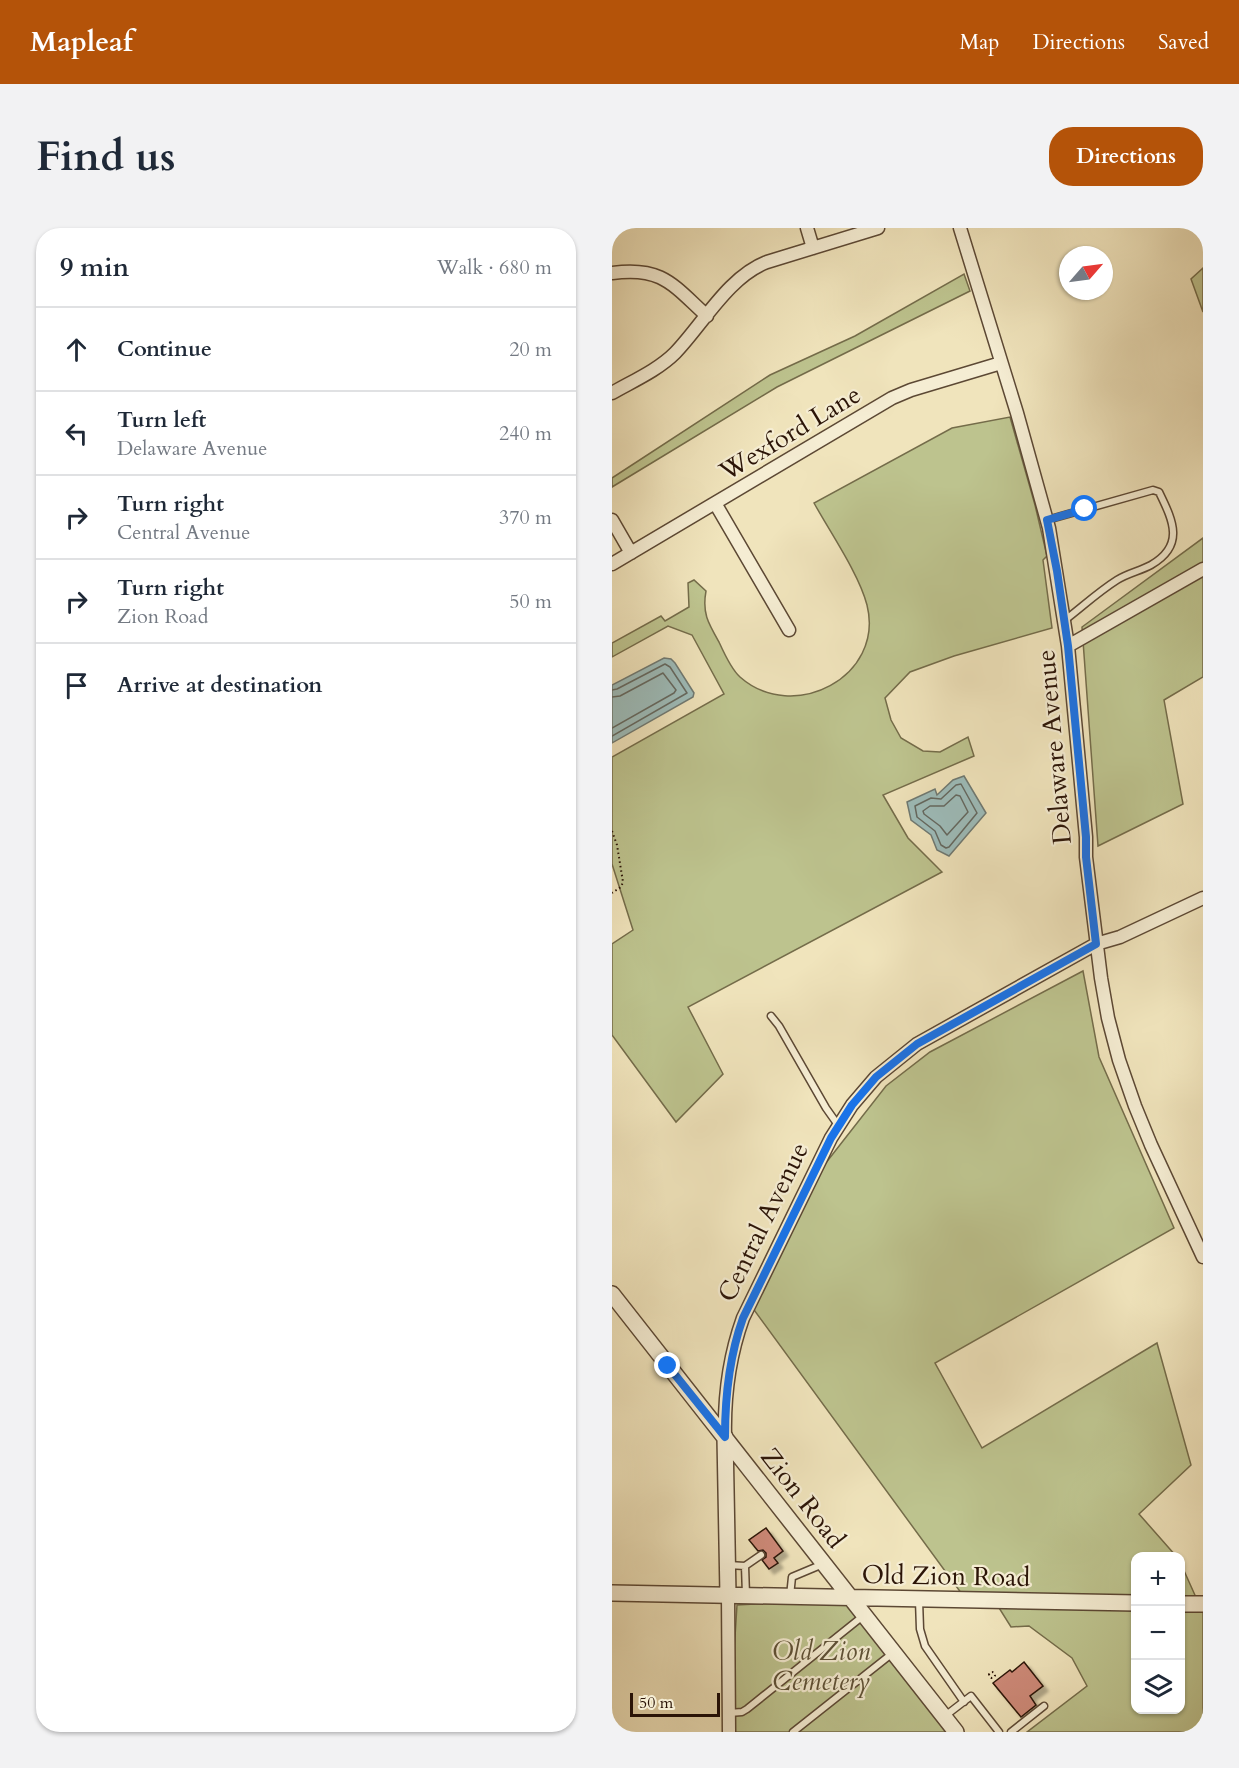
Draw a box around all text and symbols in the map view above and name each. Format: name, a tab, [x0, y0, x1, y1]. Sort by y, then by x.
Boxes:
text: Mapleaf	[30, 23, 133, 61]
text: Map	[959, 28, 999, 57]
text: Directions	[1032, 28, 1125, 57]
text: Saved	[1158, 28, 1209, 57]
button: Directions	[1049, 127, 1203, 186]
text: Find us	[36, 128, 176, 185]
north arrow	[1059, 246, 1113, 300]
text: 9 min	[60, 250, 129, 285]
text: Walk · 680 m	[437, 254, 552, 281]
icon: ahead	[60, 333, 93, 366]
text: Continue	[117, 334, 212, 364]
text: 20 m	[509, 336, 552, 363]
street label: Wexford Lane	[712, 377, 867, 490]
text: Turn left	[117, 405, 206, 435]
icon: left	[60, 417, 93, 450]
text: 240 m	[499, 420, 552, 447]
text: Delaware Avenue	[117, 435, 267, 462]
text: Turn right	[117, 489, 224, 519]
route start	[1071, 495, 1097, 521]
icon: right	[60, 501, 93, 534]
text: 370 m	[499, 504, 552, 531]
text: Central Avenue	[117, 519, 250, 546]
text: Turn right	[117, 573, 224, 603]
icon: right	[60, 585, 93, 618]
text: 50 m	[509, 588, 552, 615]
text: Zion Road	[117, 603, 208, 630]
street label: Delaware Avenue	[1028, 648, 1080, 846]
icon: arrive	[60, 669, 93, 702]
text: Arrive at destination	[117, 670, 322, 700]
street label: Central Avenue	[709, 1136, 817, 1308]
route end	[654, 1352, 680, 1378]
street label: Zion Road	[753, 1440, 853, 1556]
map controls	[1131, 1552, 1185, 1714]
button: +	[1131, 1552, 1185, 1606]
street label: Old Zion Road	[861, 1557, 1031, 1595]
button: −	[1131, 1606, 1185, 1660]
park label: Old Zion Cemetery	[772, 1634, 870, 1699]
button: layers	[1131, 1660, 1185, 1714]
scale bar	[630, 1690, 720, 1718]
text: 50 m	[639, 1692, 673, 1714]

